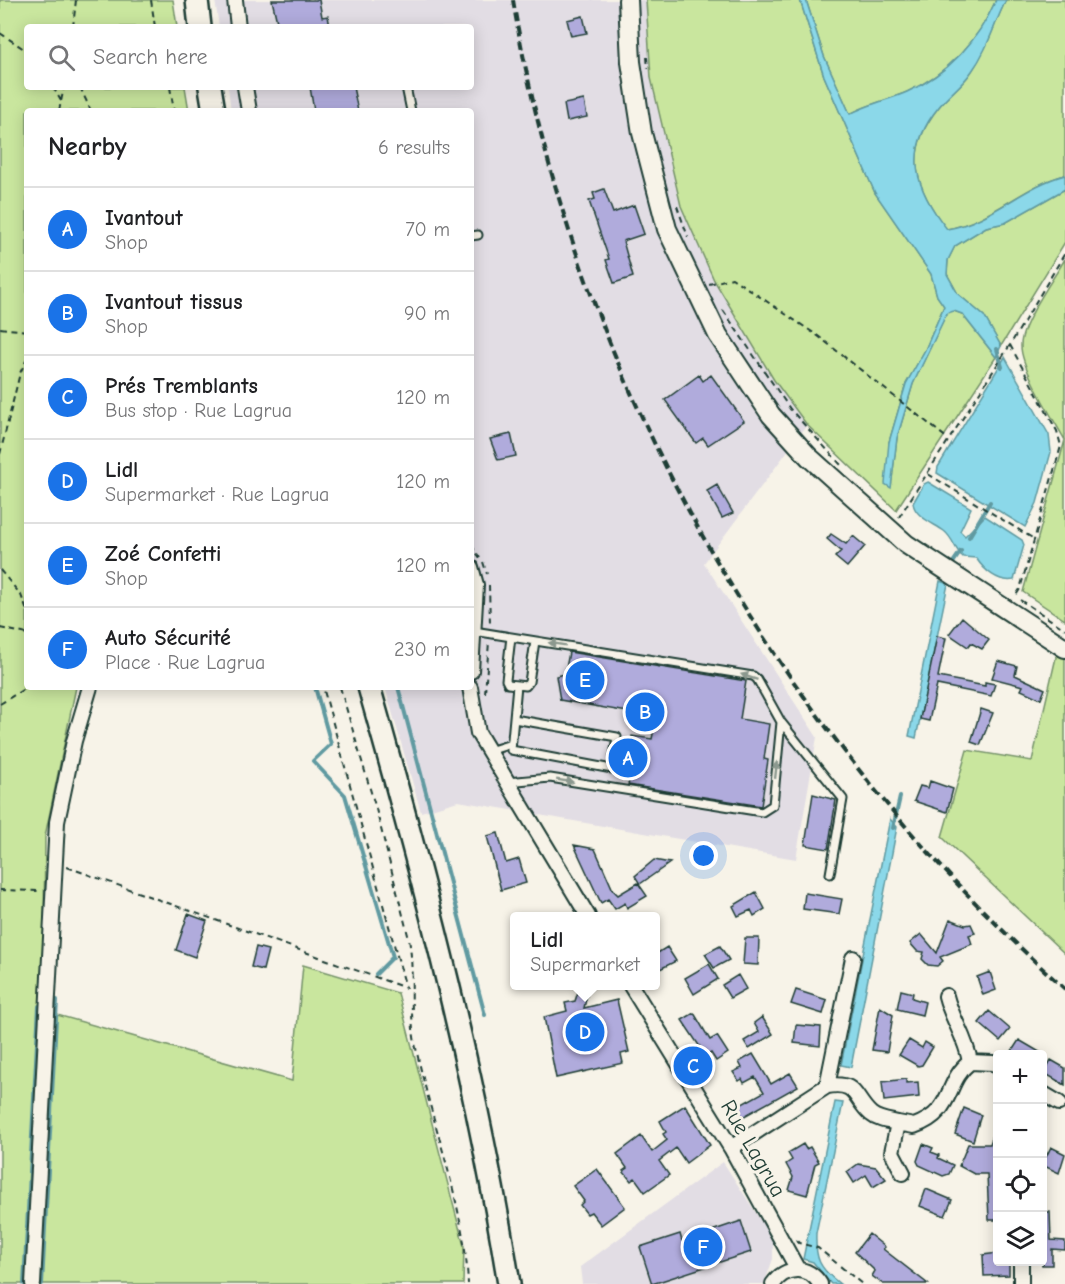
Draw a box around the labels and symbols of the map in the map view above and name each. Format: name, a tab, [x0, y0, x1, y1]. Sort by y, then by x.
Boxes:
one-way arrow	[547, 639, 566, 648]
pin: E	[566, 658, 604, 702]
one-way arrow	[739, 671, 757, 681]
pin: B	[626, 690, 664, 734]
pin: A	[608, 736, 648, 780]
one-way arrow	[771, 761, 781, 780]
one-way arrow	[556, 777, 575, 786]
your location	[689, 841, 718, 870]
pin: D	[566, 1010, 604, 1054]
pin: C	[674, 1044, 712, 1088]
street label: Rue Lagrua	[715, 1095, 791, 1202]
pin: F	[684, 1224, 722, 1270]

